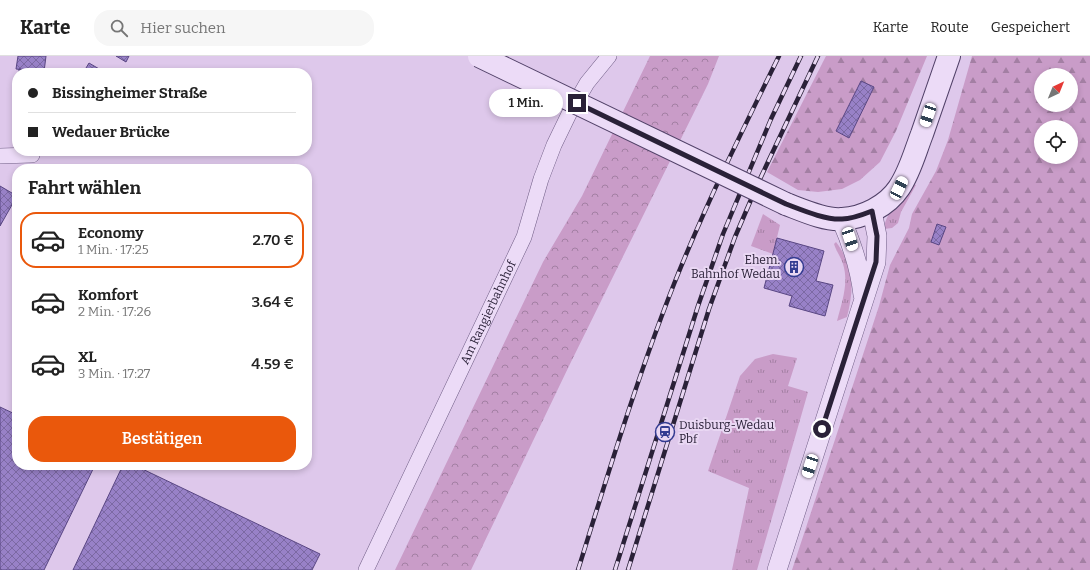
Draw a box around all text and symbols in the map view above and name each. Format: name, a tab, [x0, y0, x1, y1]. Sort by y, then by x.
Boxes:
search box	[94, 10, 374, 46]
text: Karte	[20, 16, 70, 39]
icon: search	[108, 17, 130, 39]
text: Hier suchen	[140, 19, 226, 37]
text: Karte	[873, 19, 908, 36]
text: Route	[930, 19, 969, 36]
text: Gespeichert	[991, 19, 1070, 36]
north arrow	[1034, 68, 1078, 112]
map controls	[1034, 68, 1078, 164]
text: Bissingheimer Straße	[52, 84, 207, 102]
callout: 1 Min.	[489, 89, 563, 117]
route end	[568, 94, 586, 112]
text: 1 Min.	[509, 95, 543, 110]
car	[918, 102, 938, 128]
button: locate	[1034, 120, 1078, 164]
text: Wedauer Brücke	[52, 123, 170, 141]
car	[888, 175, 910, 201]
text: Fahrt wählen	[28, 177, 141, 199]
icon: car	[30, 222, 66, 258]
text: Economy	[78, 224, 144, 242]
car	[841, 226, 859, 252]
text: 2.70 €	[253, 231, 294, 249]
text: 1 Min. · 17:25	[78, 242, 149, 257]
place label: Ehem. Bahnhof Wedau	[691, 253, 781, 281]
building icon: Ehem. Bahnhof Wedau	[783, 256, 805, 278]
street label: Am Rangierbahnhof	[458, 258, 519, 367]
icon: car	[30, 284, 66, 320]
text: Komfort	[78, 286, 138, 304]
text: 3.64 €	[252, 293, 294, 311]
text: 2 Min. · 17:26	[78, 304, 151, 319]
icon: car	[30, 346, 66, 382]
text: XL	[78, 348, 97, 366]
text: 4.59 €	[251, 355, 294, 373]
text: 3 Min. · 17:27	[78, 366, 150, 381]
button: Bestätigen	[28, 416, 296, 462]
place label: Duisburg-Wedau Pbf	[679, 418, 775, 446]
route start	[813, 420, 831, 438]
station icon: Duisburg-Wedau Pbf	[654, 421, 676, 443]
car	[801, 453, 819, 479]

